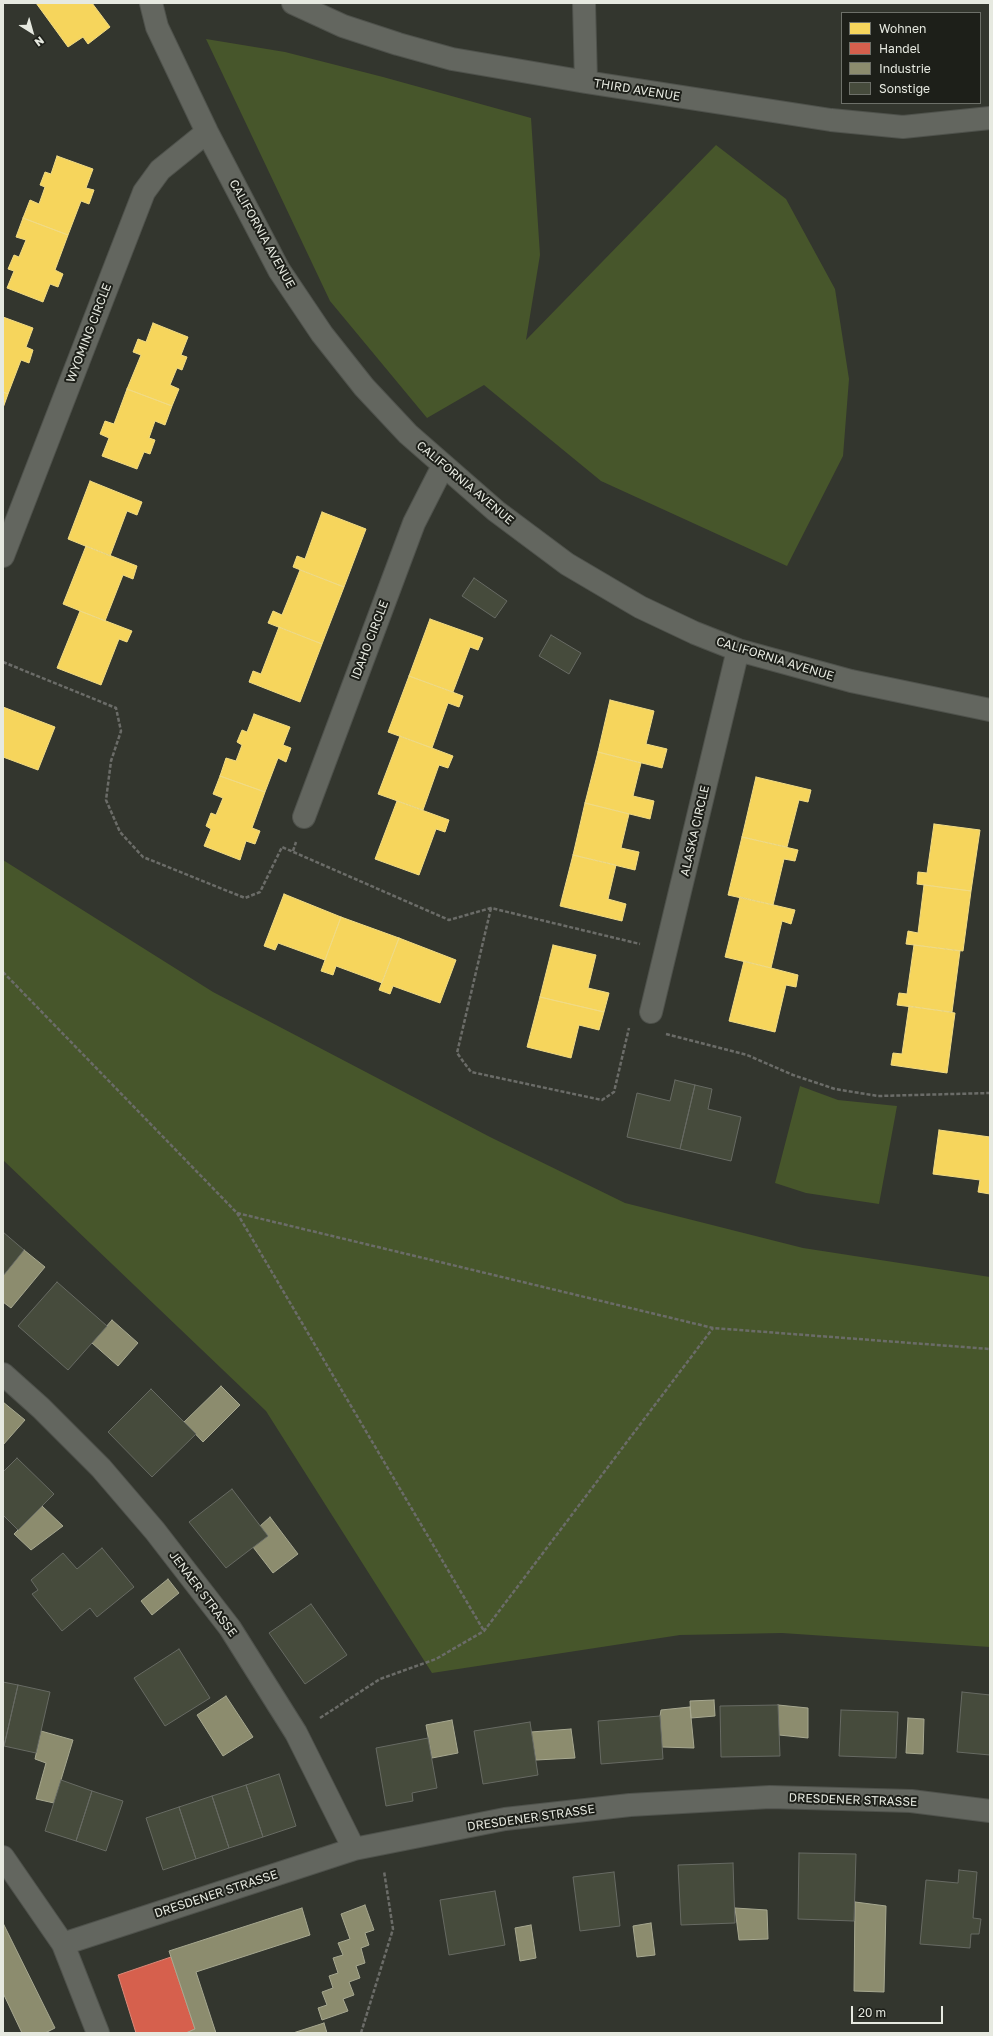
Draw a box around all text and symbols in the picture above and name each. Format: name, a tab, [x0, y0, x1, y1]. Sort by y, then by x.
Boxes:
north arrow	[12, 12, 52, 52]
legend	[841, 12, 981, 104]
text: Wohnen	[879, 21, 926, 36]
text: N	[32, 34, 47, 50]
text: Handel	[879, 41, 920, 56]
text: Industrie	[879, 61, 931, 76]
street label: THIRD AVENUE	[593, 76, 681, 104]
text: Sonstige	[879, 81, 930, 96]
street label: CALIFORNIA AVENUE	[226, 177, 298, 291]
street label: WYOMING CIRCLE	[63, 281, 115, 385]
street label: CALIFORNIA AVENUE	[414, 438, 516, 528]
street label: IDAHO CIRCLE	[348, 599, 392, 681]
street label: CALIFORNIA AVENUE	[714, 634, 836, 684]
street label: ALASKA CIRCLE	[678, 784, 712, 878]
street label: JENAER STRASSE	[166, 1548, 240, 1640]
street label: DRESDENER STRASSE	[788, 1791, 918, 1809]
street label: DRESDENER STRASSE	[466, 1802, 596, 1834]
street label: DRESDENER STRASSE	[153, 1867, 279, 1921]
scale bar	[853, 1998, 945, 2024]
text: 20 m	[858, 2005, 886, 2020]

